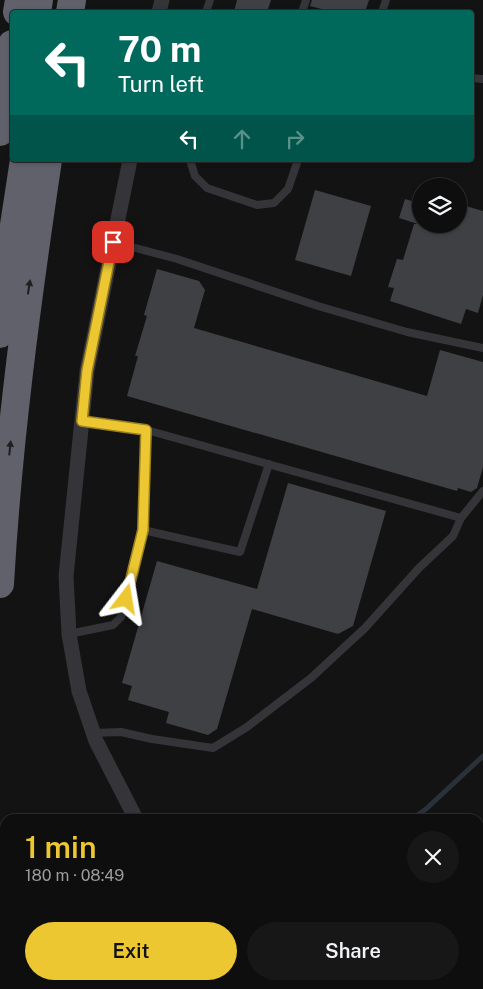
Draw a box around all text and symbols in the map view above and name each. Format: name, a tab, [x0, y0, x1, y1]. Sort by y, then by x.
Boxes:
text: 70 m	[118, 29, 201, 70]
icon: left	[35, 30, 100, 95]
text: Turn left	[118, 71, 204, 97]
icon: left	[175, 125, 203, 153]
icon: ahead	[228, 125, 256, 153]
icon: right	[281, 125, 309, 153]
map controls	[412, 178, 467, 233]
button: layers	[412, 178, 467, 233]
pin	[92, 221, 134, 263]
icon: arrive	[99, 228, 127, 256]
one-way arrow	[25, 279, 33, 295]
one-way arrow	[6, 440, 14, 456]
position arrow	[99, 572, 151, 624]
text: 1 min	[25, 829, 96, 865]
button: close	[407, 831, 459, 883]
text: 180 m · 08:49	[25, 866, 124, 885]
button: Exit	[25, 922, 237, 980]
button: Share	[247, 922, 459, 980]

